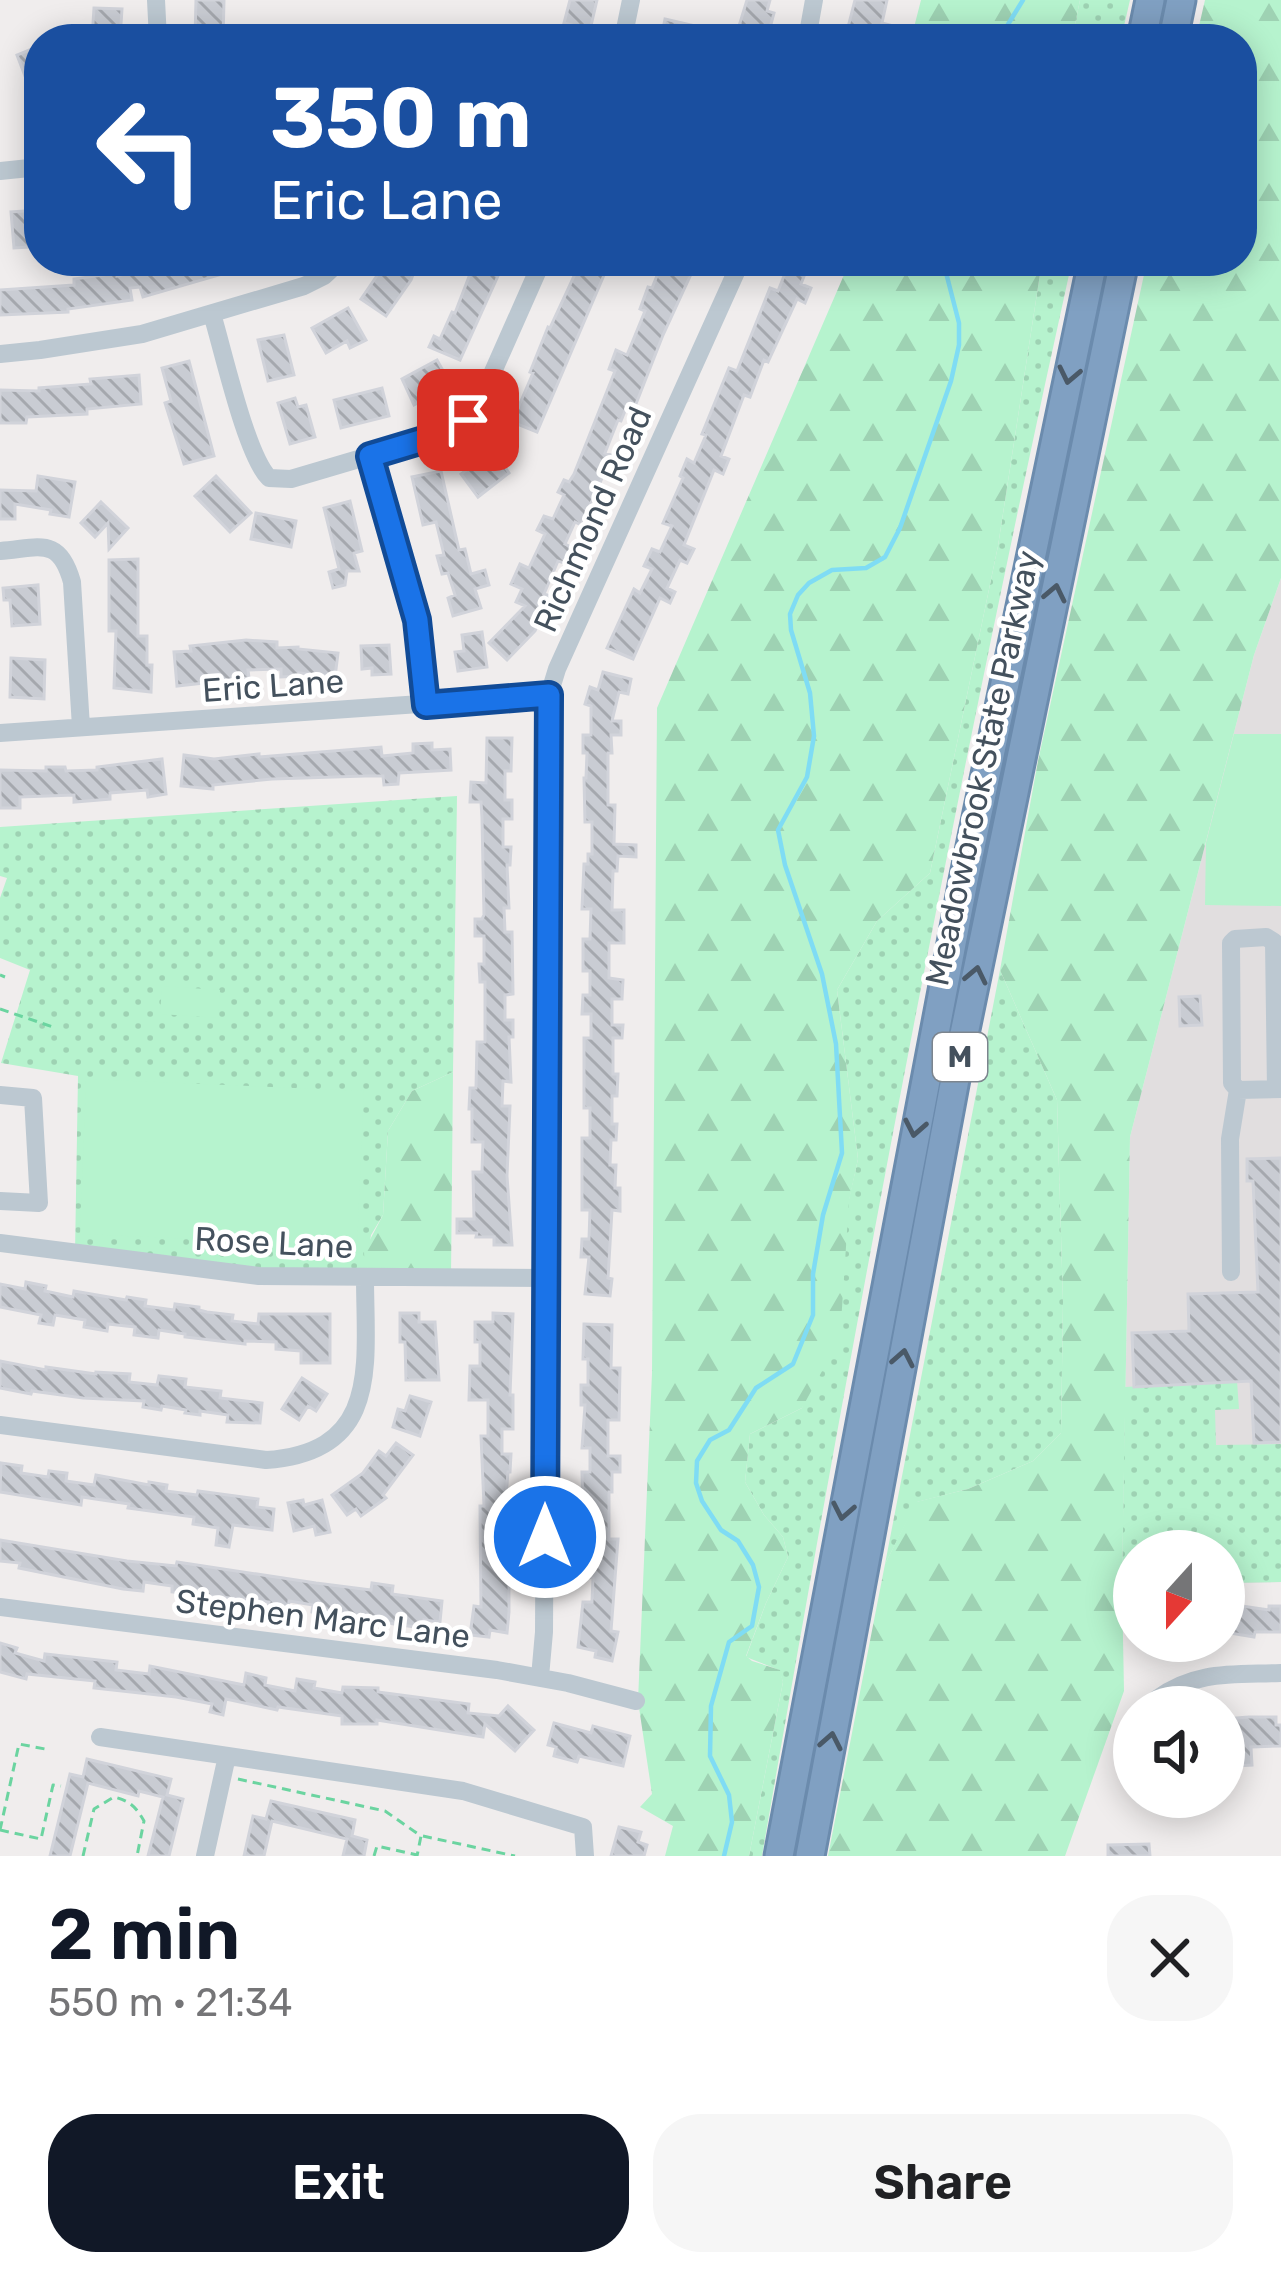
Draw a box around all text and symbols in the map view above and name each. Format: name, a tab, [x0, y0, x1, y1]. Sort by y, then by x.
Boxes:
text: 350 m	[270, 68, 532, 168]
icon: left	[72, 72, 228, 228]
text: Eric Lane	[270, 169, 503, 233]
one-way arrow	[1057, 365, 1082, 385]
pin	[417, 369, 519, 471]
icon: arrive	[435, 387, 501, 453]
street label: Richmond Road	[525, 401, 660, 638]
street label: Meadowbrook State Parkway	[917, 547, 1048, 989]
one-way arrow	[1041, 583, 1066, 603]
street label: Eric Lane	[201, 661, 345, 710]
one-way arrow	[963, 965, 988, 985]
road number: M	[933, 1033, 987, 1081]
one-way arrow	[903, 1118, 929, 1138]
street label: Rose Lane	[194, 1219, 354, 1266]
one-way arrow	[889, 1348, 915, 1368]
position arrow	[482, 1474, 608, 1600]
one-way arrow	[832, 1501, 857, 1521]
north arrow	[1113, 1530, 1245, 1662]
map controls	[1113, 1530, 1245, 1818]
street label: Stephen Marc Lane	[173, 1581, 472, 1656]
button: sound	[1113, 1686, 1245, 1818]
one-way arrow	[818, 1731, 843, 1751]
text: 2 min	[48, 1892, 240, 1977]
button: close	[1107, 1895, 1233, 2021]
text: 550 m · 21:34	[48, 1980, 293, 2026]
button: Exit	[48, 2114, 629, 2252]
button: Share	[653, 2114, 1233, 2252]

